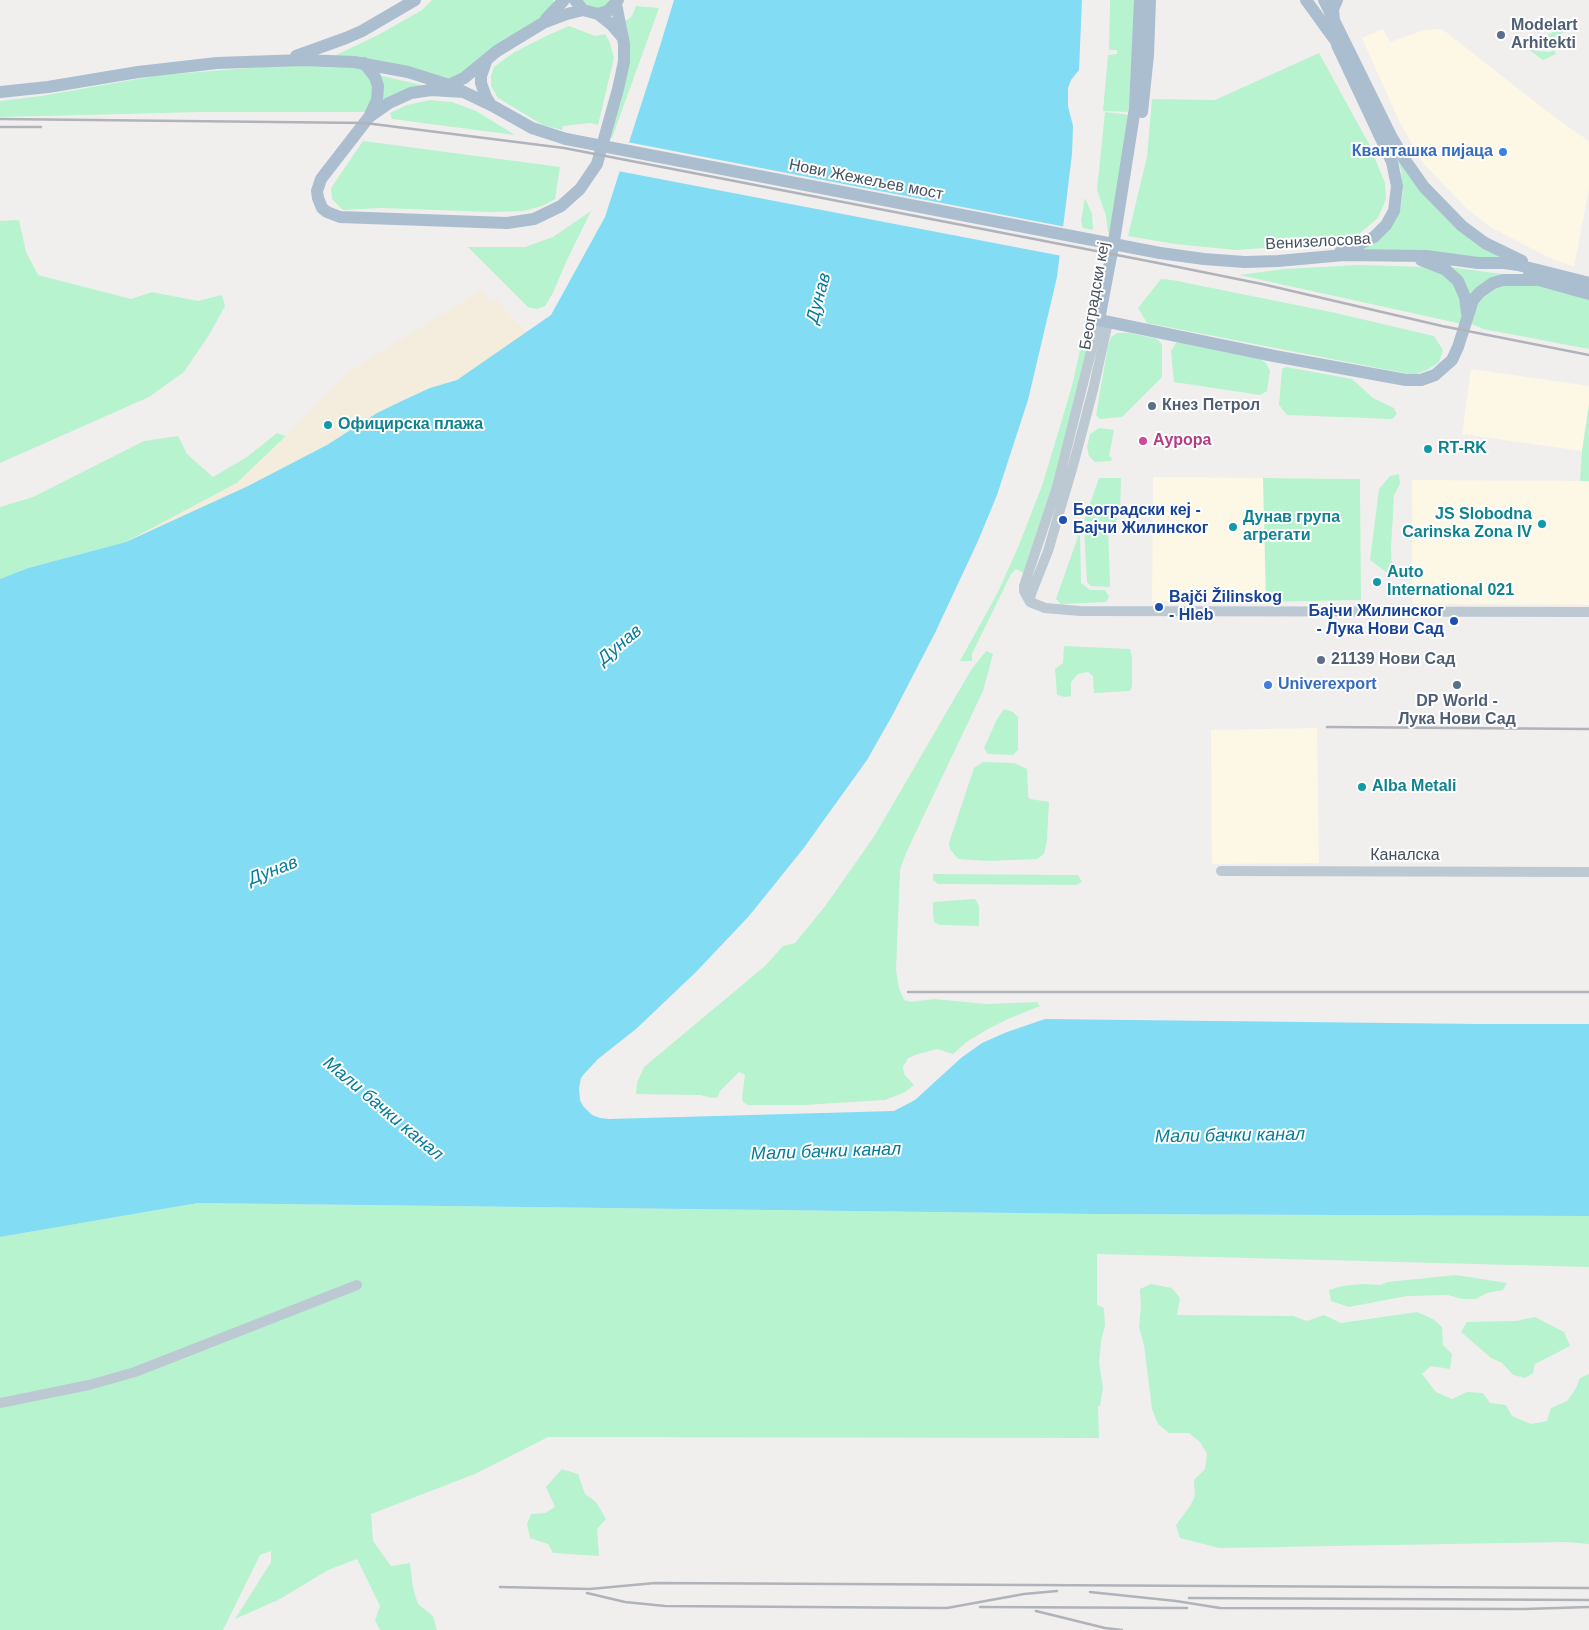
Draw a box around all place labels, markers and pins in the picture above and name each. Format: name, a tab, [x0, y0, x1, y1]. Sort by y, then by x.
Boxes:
place label: Modelart Arhitekti	[1511, 16, 1578, 54]
marker: Modelart Arhitekti	[1495, 29, 1507, 41]
place label: Кванташка пијаца	[1352, 142, 1493, 162]
marker: Кванташка пијаца	[1497, 146, 1509, 158]
place label: Кнез Петрол	[1162, 396, 1260, 416]
marker: Кнез Петрол	[1146, 400, 1158, 412]
place label: Официрска плажа	[338, 415, 483, 435]
marker: Официрска плажа	[322, 419, 334, 431]
place label: Аурора	[1153, 431, 1211, 451]
marker: Аурора	[1137, 435, 1149, 447]
place label: RT-RK	[1438, 439, 1487, 459]
marker: RT-RK	[1422, 443, 1434, 455]
place label: Београдски кеј - Бајчи Жилинског	[1073, 501, 1209, 539]
place label: JS Slobodna Carinska Zona IV	[1402, 505, 1532, 543]
place label: Дунав група агрегати	[1243, 508, 1340, 546]
marker: Београдски кеј - Бајчи Жилинског	[1057, 514, 1069, 526]
marker: JS Slobodna Carinska Zona IV	[1536, 518, 1548, 530]
marker: Дунав група агрегати	[1227, 521, 1239, 533]
place label: Auto International 021	[1387, 563, 1514, 601]
marker: Auto International 021	[1371, 576, 1383, 588]
place label: Bajči Žilinskog - Hleb	[1169, 588, 1282, 626]
marker: Bajči Žilinskog - Hleb	[1153, 601, 1165, 613]
place label: Бајчи Жилинског - Лука Нови Сад	[1308, 602, 1444, 640]
marker: Бајчи Жилинског - Лука Нови Сад	[1448, 615, 1460, 627]
place label: 21139 Нови Сад	[1331, 650, 1455, 670]
marker: 21139 Нови Сад	[1315, 654, 1327, 666]
place label: Univerexport	[1278, 675, 1377, 695]
marker: Univerexport	[1262, 679, 1274, 691]
marker: DP World - Лука Нови Сад	[1451, 679, 1463, 691]
place label: DP World - Лука Нови Сад	[1398, 692, 1516, 730]
place label: Alba Metali	[1372, 777, 1456, 797]
marker: Alba Metali	[1356, 781, 1368, 793]

